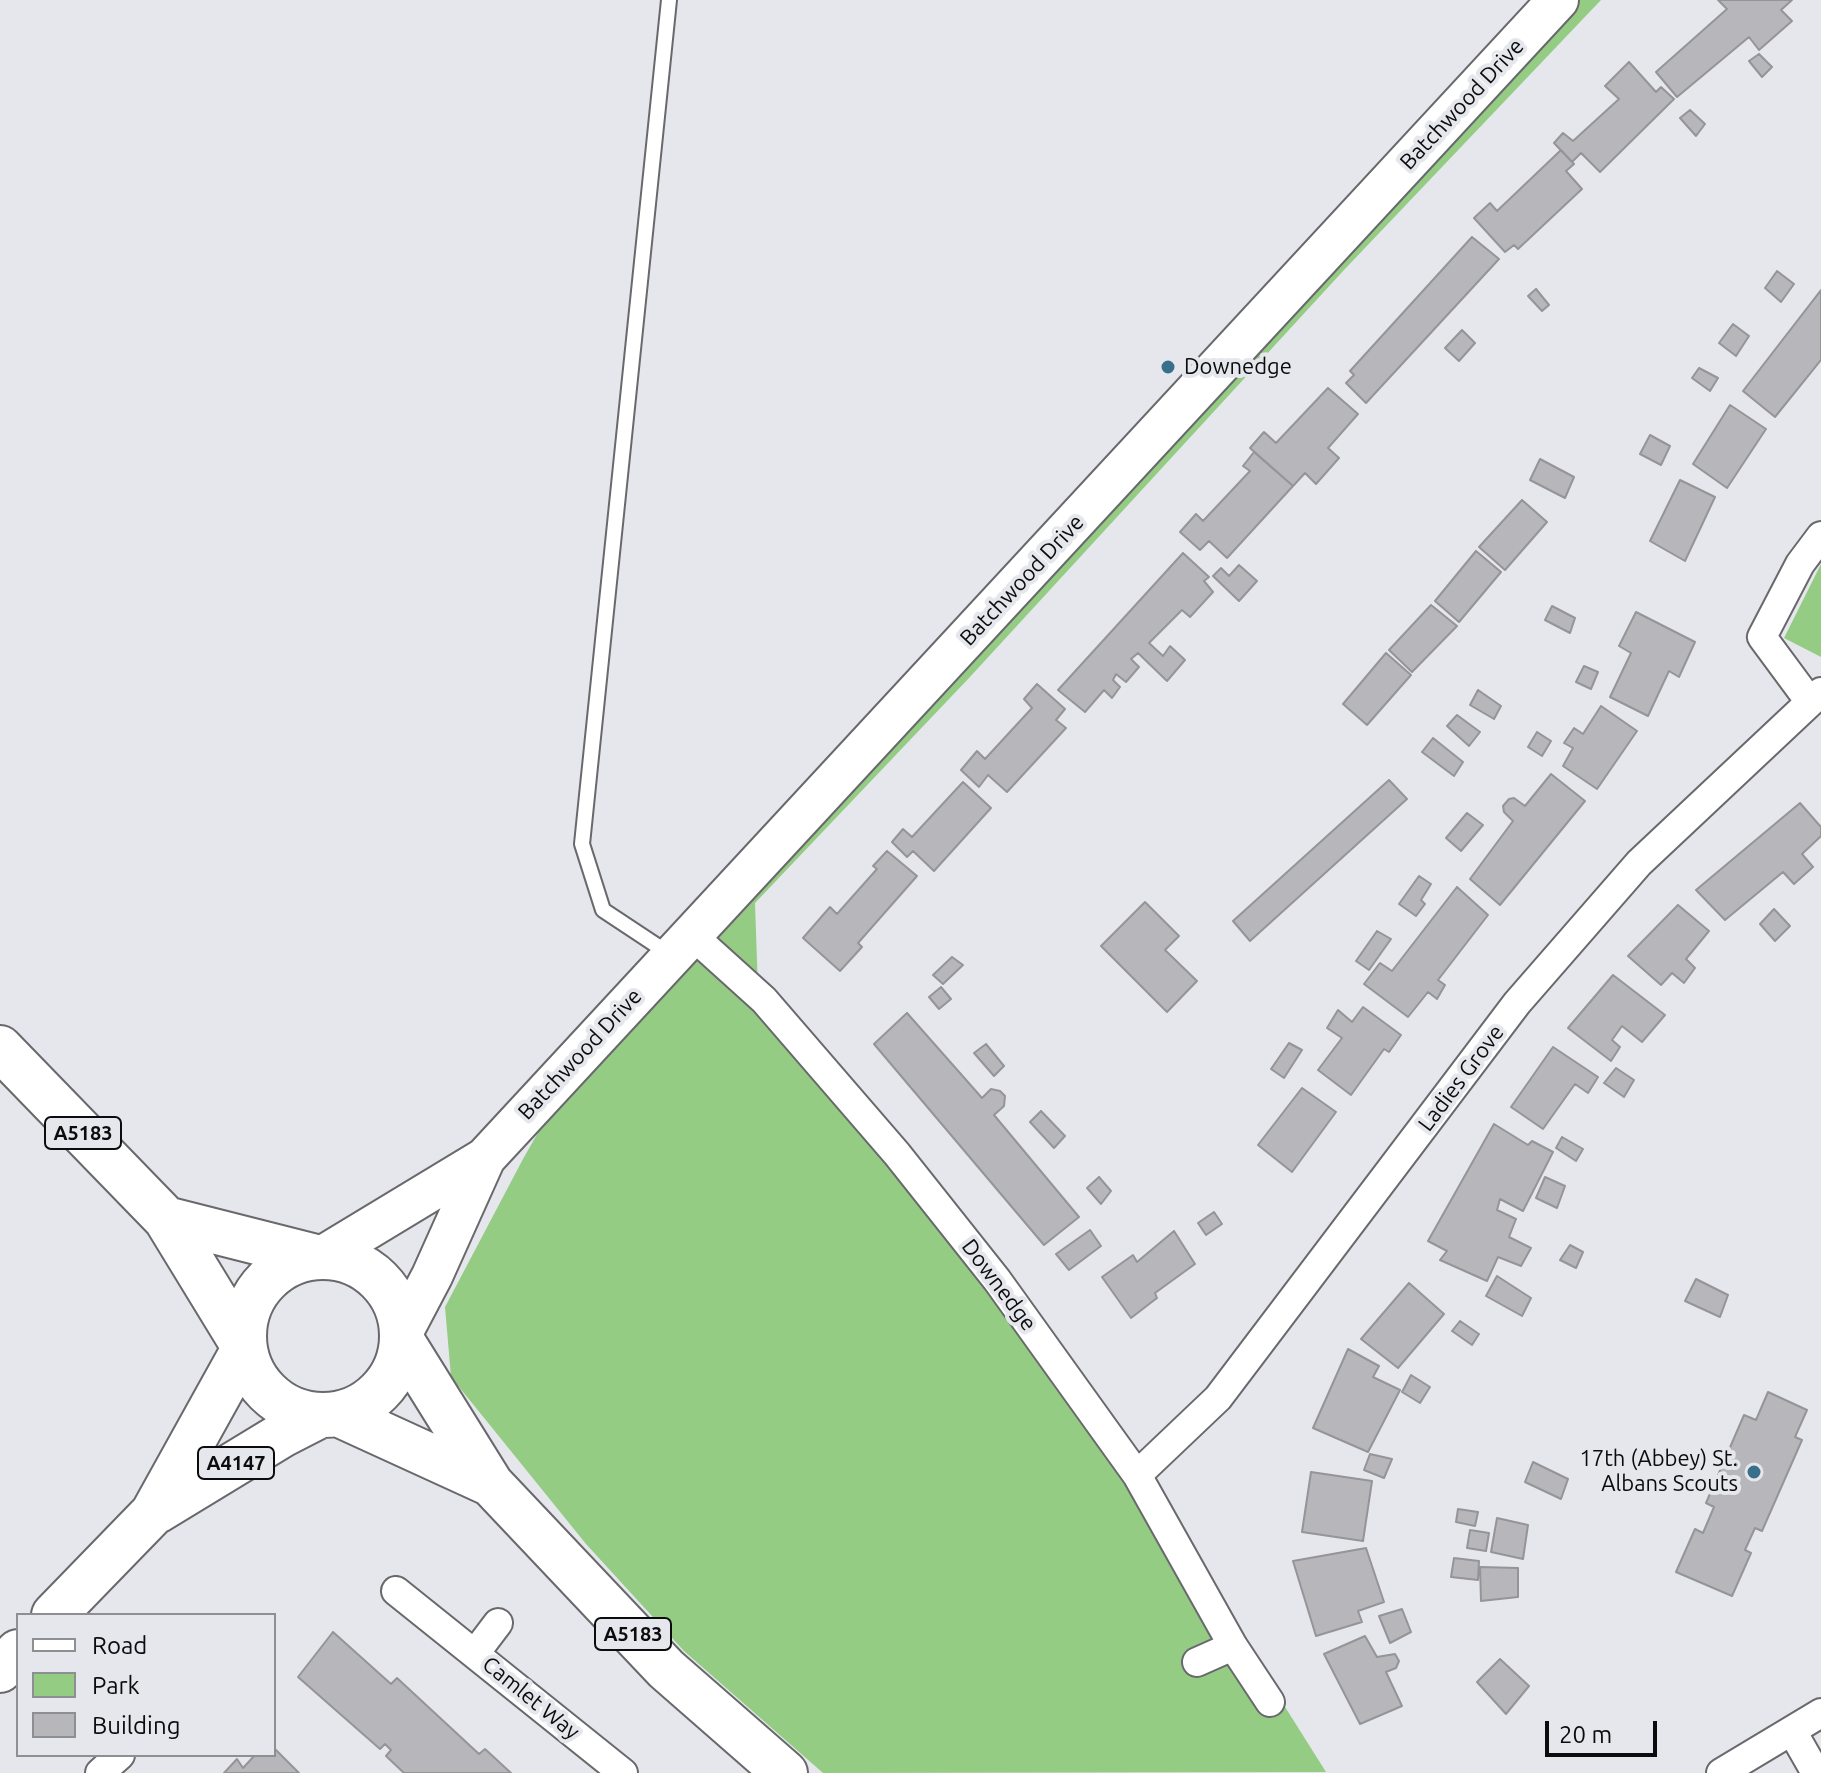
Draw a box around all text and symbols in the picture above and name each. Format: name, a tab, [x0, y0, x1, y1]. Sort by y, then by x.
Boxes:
street label: Batchwood Drive	[1395, 33, 1529, 175]
place label: Downedge	[1184, 354, 1292, 380]
marker: Downedge	[1159, 358, 1177, 376]
street label: Batchwood Drive	[955, 509, 1089, 651]
street label: Batchwood Drive	[513, 983, 647, 1125]
street label: Ladies Grove	[1413, 1020, 1509, 1136]
road number: A5183	[45, 1117, 121, 1149]
street label: Downedge	[956, 1234, 1042, 1336]
place label: 17th (Abbey) St. Albans Scouts	[1579, 1446, 1738, 1498]
road number: A4147	[198, 1447, 274, 1479]
marker: 17th (Abbey) St. Albans Scouts	[1745, 1463, 1763, 1481]
legend	[16, 1613, 276, 1757]
road number: A5183	[595, 1618, 671, 1650]
text: Road	[92, 1632, 147, 1659]
street label: Camlet Way	[477, 1651, 585, 1745]
text: Park	[92, 1672, 140, 1699]
scale bar	[1549, 1705, 1661, 1755]
text: Building	[92, 1712, 180, 1739]
text: 20 m	[1559, 1721, 1612, 1748]

